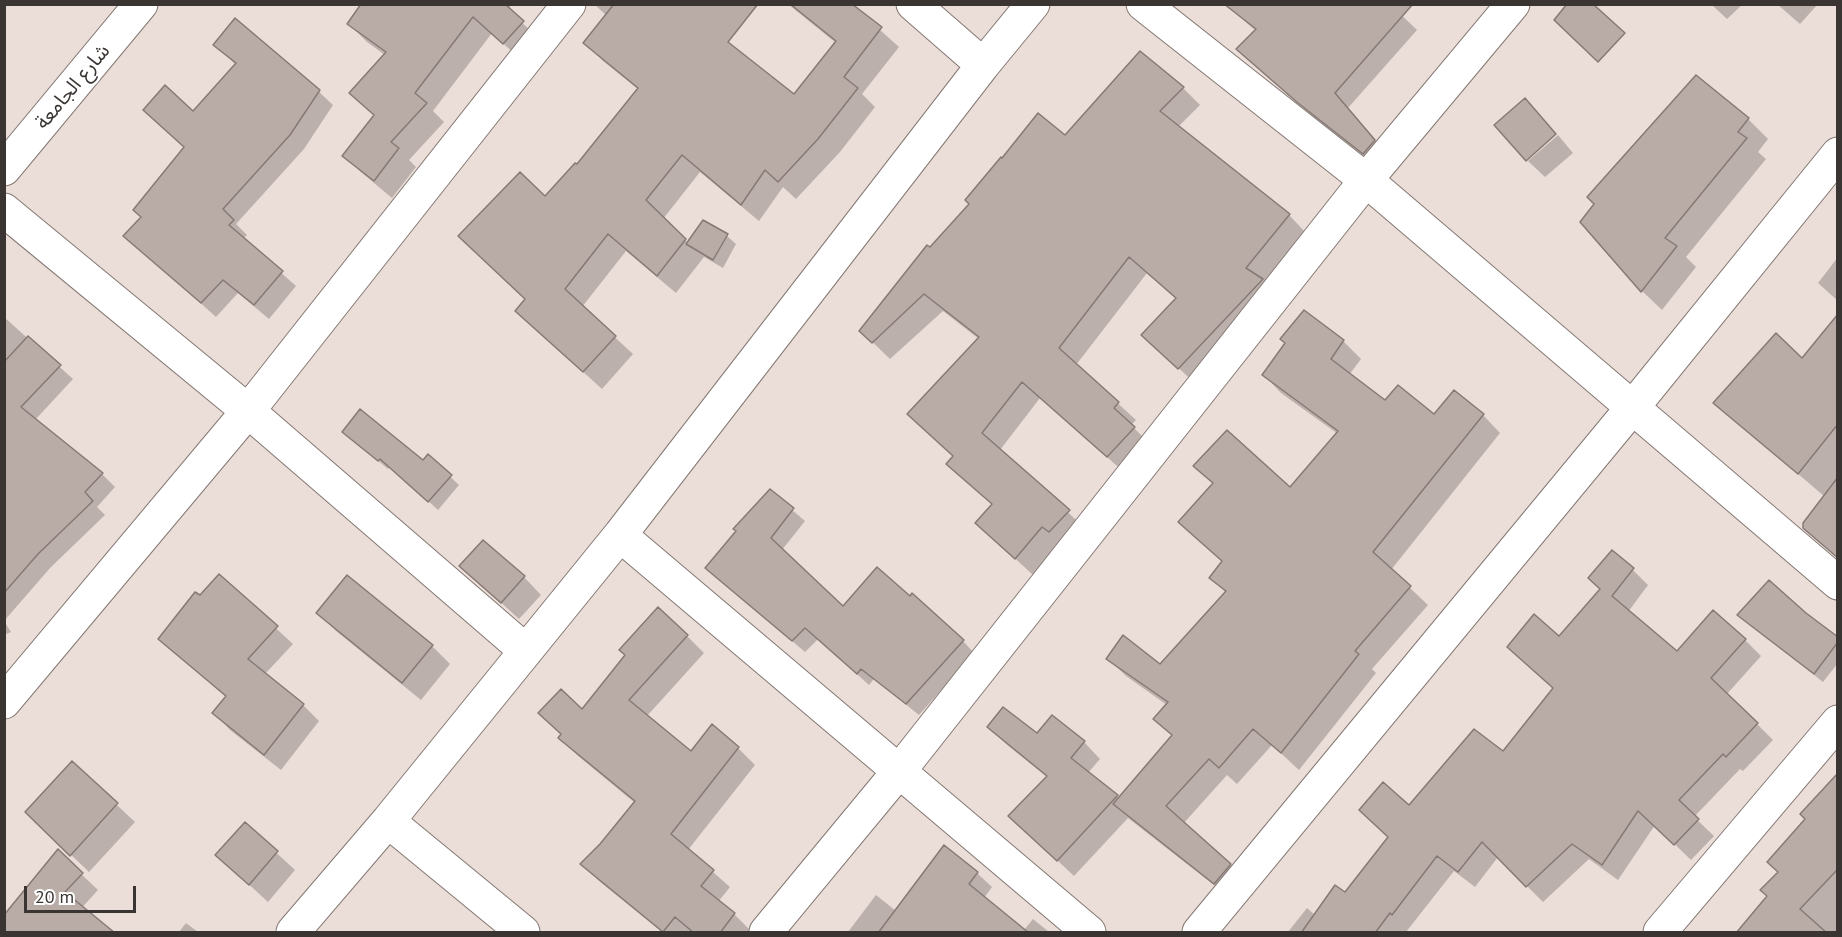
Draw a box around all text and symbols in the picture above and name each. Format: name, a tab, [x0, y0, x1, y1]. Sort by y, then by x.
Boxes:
street label: شارع الجامعة	[31, 40, 115, 134]
scale bar	[27, 874, 140, 912]
text: 20 m	[35, 885, 74, 908]

